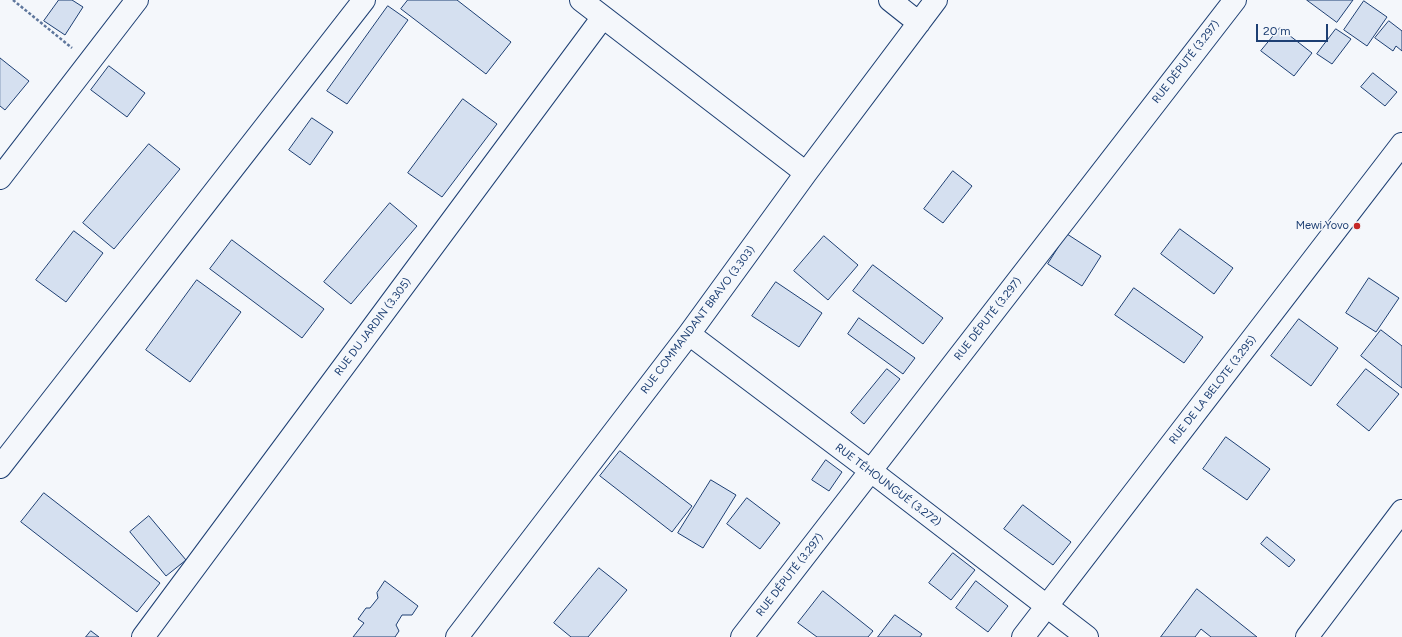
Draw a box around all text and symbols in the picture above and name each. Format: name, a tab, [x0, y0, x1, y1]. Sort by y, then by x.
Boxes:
scale bar	[1258, 16, 1330, 42]
street label: RUE DÉPUTÉ (3.297)	[1150, 18, 1222, 106]
text: 20 m	[1263, 24, 1291, 38]
place label: Mewi Yovo	[1296, 219, 1349, 233]
marker: Mewi Yovo	[1352, 221, 1362, 231]
street label: RUE COMMANDANT BRAVO (3.303)	[638, 243, 758, 397]
street label: RUE DU JARDIN (3.305)	[332, 275, 414, 379]
street label: RUE DÉPUTÉ (3.297)	[952, 275, 1024, 363]
street label: RUE DE LA BELOTE (3.295)	[1167, 333, 1259, 447]
street label: RUE TÉHOUNGUÉ (3.272)	[832, 441, 944, 529]
street label: RUE DÉPUTÉ (3.297)	[754, 531, 826, 619]

